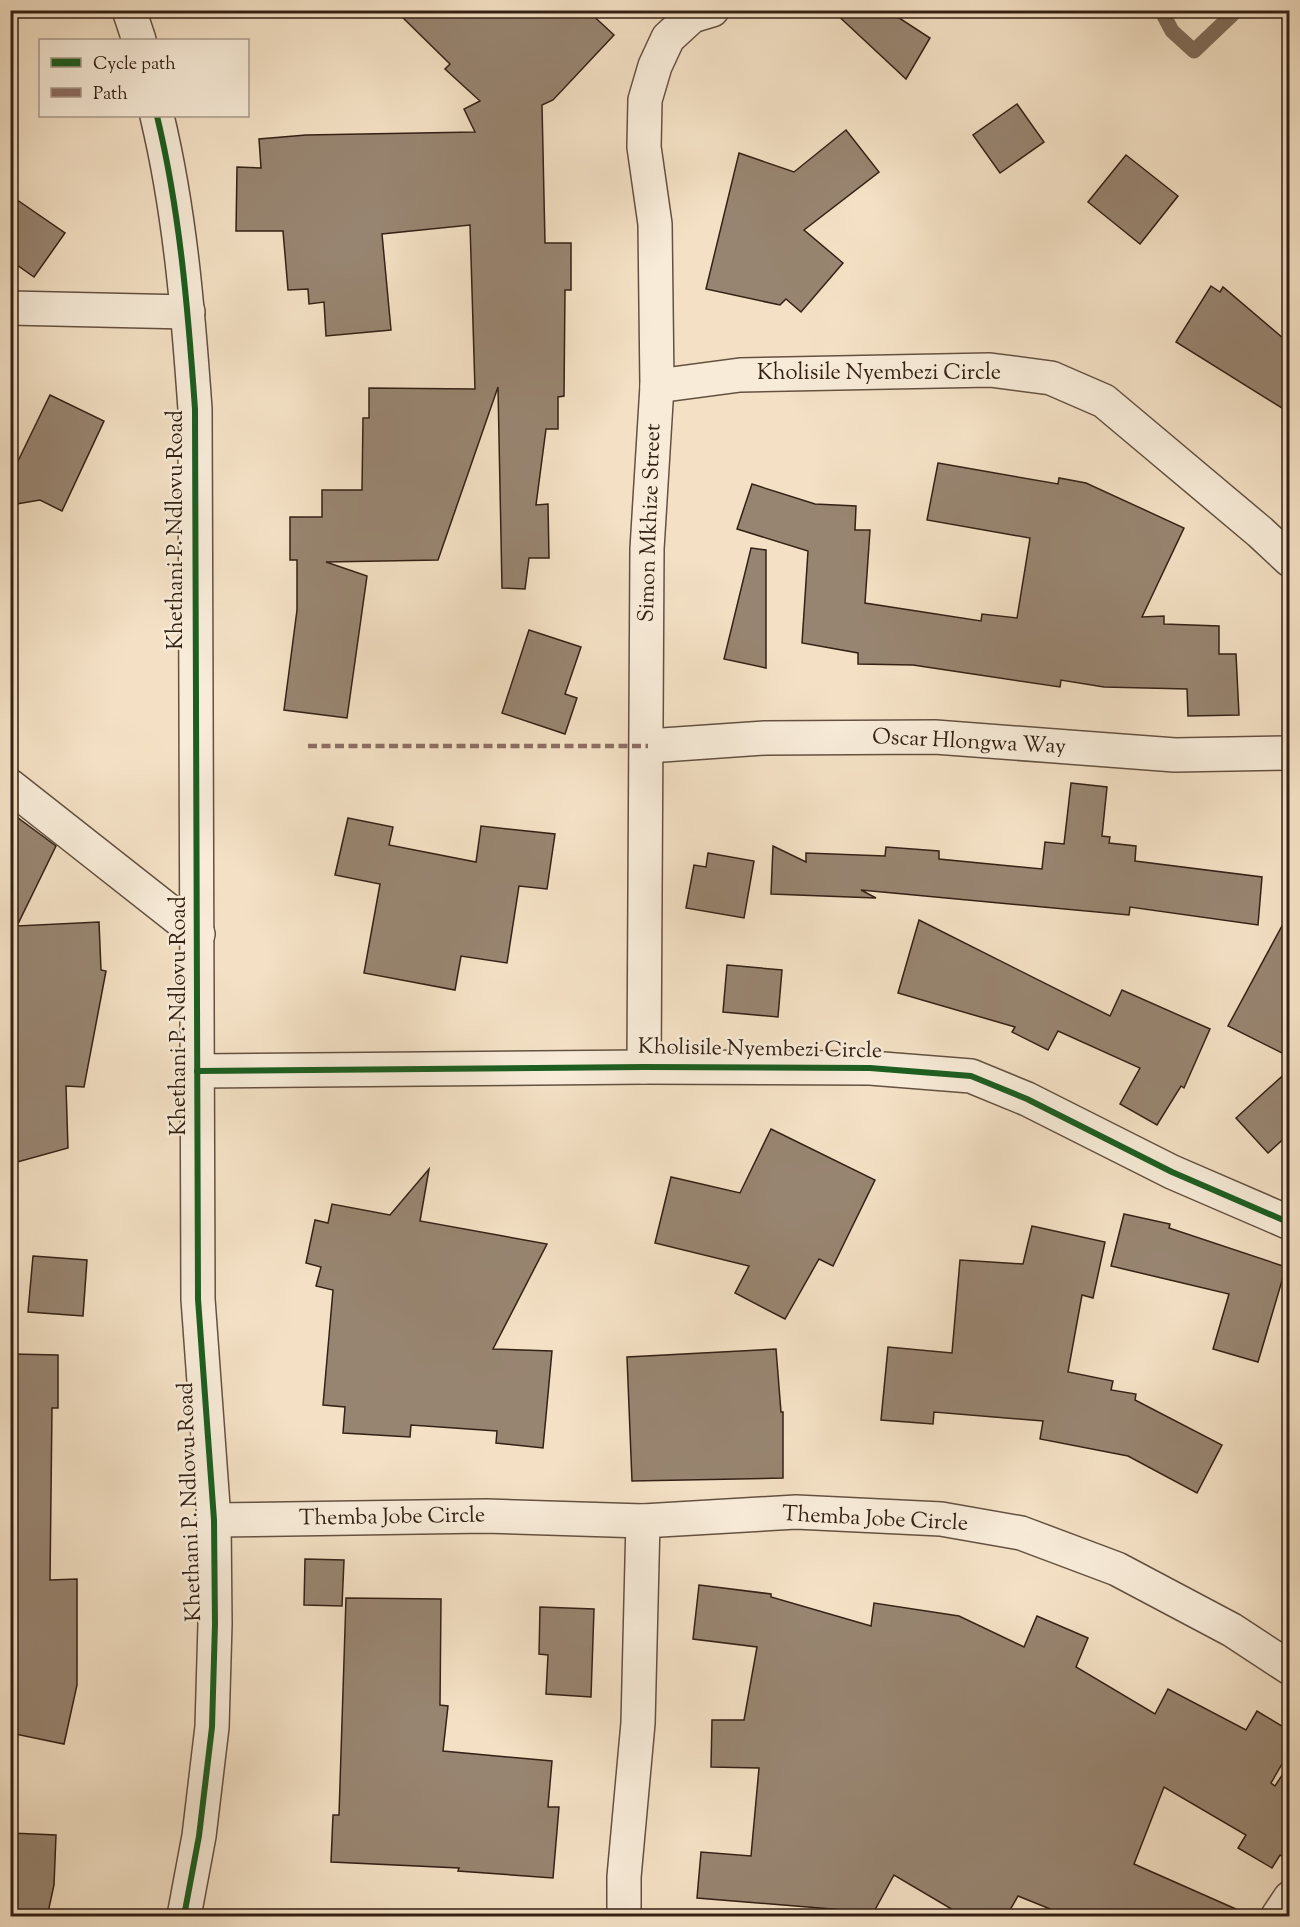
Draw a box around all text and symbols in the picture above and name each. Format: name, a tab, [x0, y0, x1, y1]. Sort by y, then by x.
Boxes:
legend	[39, 39, 249, 117]
text: Cycle path	[93, 52, 176, 78]
text: Path	[93, 82, 128, 108]
street label: Kholisile Nyembezi Circle	[757, 358, 1001, 390]
street label: Khethani P. Ndlovu Road	[161, 410, 193, 650]
street label: Simon Mkhize Street	[632, 423, 670, 623]
street label: Oscar Hlongwa Way	[871, 722, 1067, 764]
street label: Khethani P. Ndlovu Road	[164, 896, 196, 1136]
street label: Kholisile Nyembezi Circle	[638, 1032, 882, 1068]
street label: Khethani P. Ndlovu Road	[171, 1382, 211, 1622]
street label: Themba Jobe Circle	[781, 1499, 969, 1541]
street label: Themba Jobe Circle	[299, 1500, 485, 1536]

